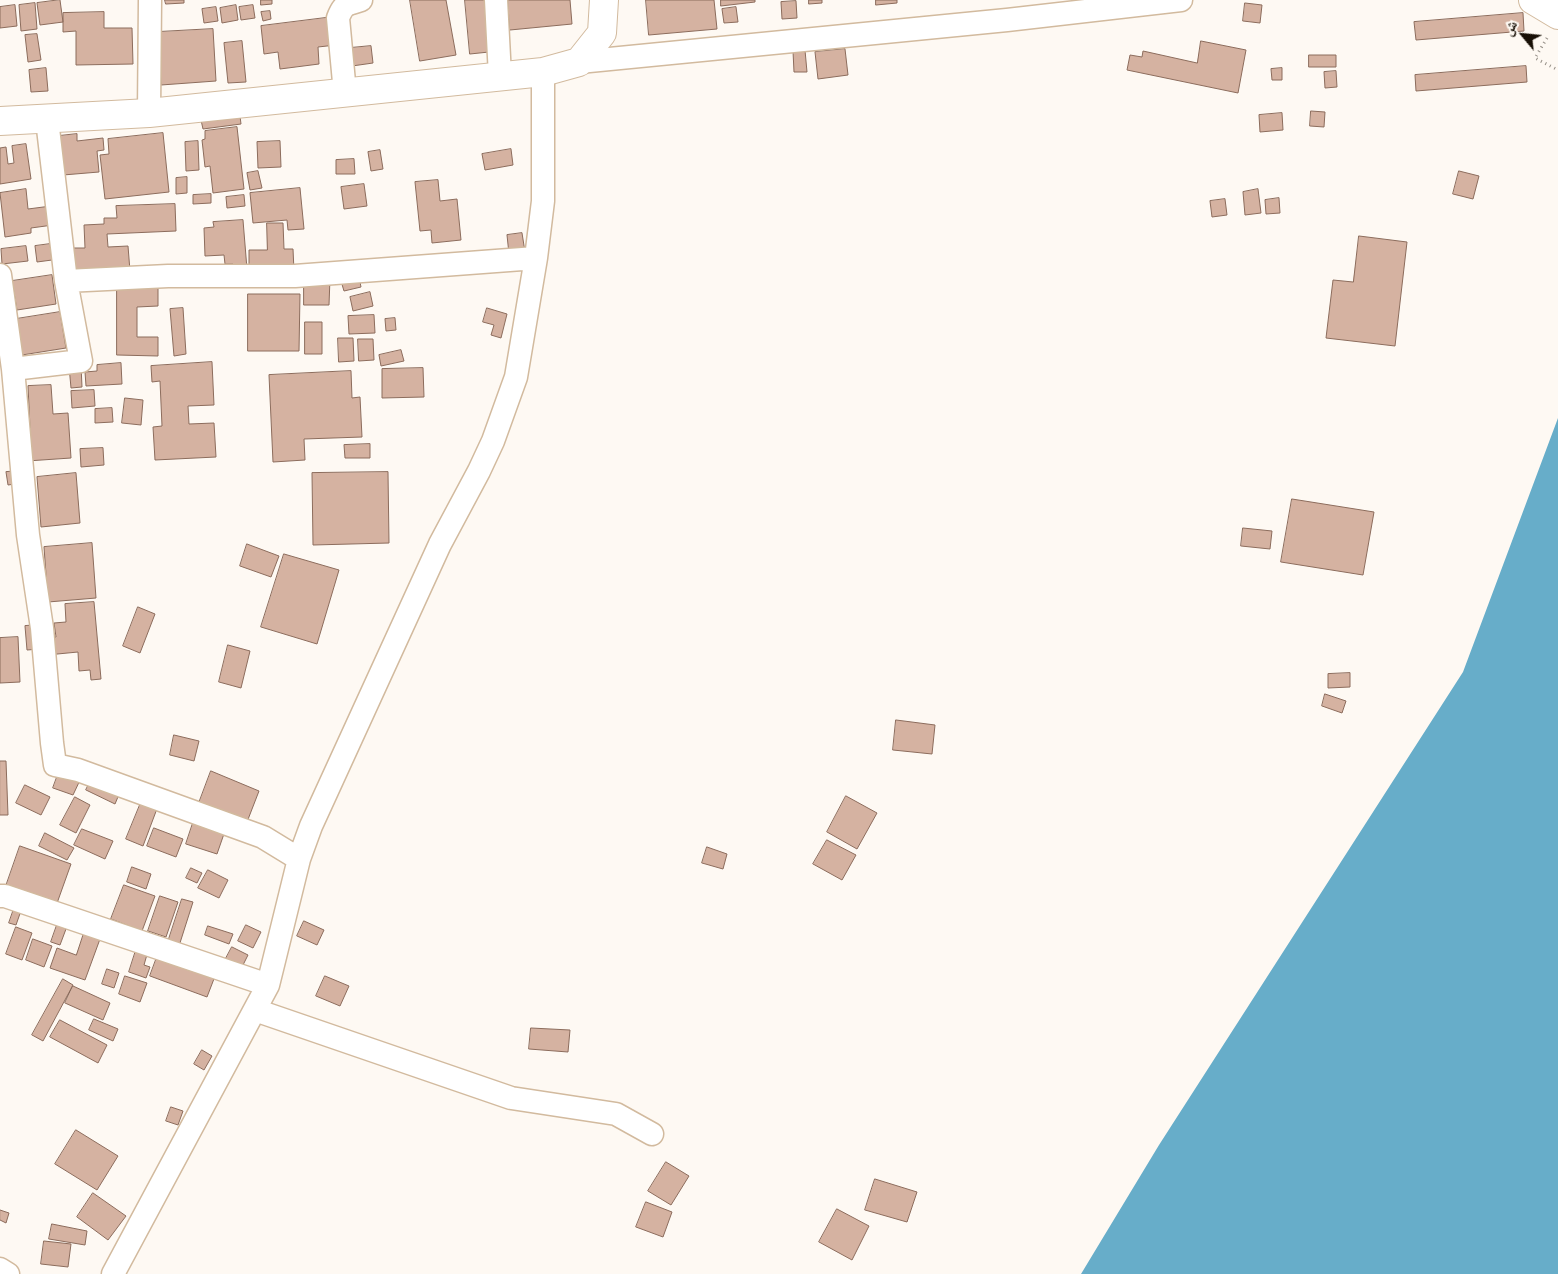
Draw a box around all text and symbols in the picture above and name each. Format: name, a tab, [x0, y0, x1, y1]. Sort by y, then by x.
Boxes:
north arrow	[1498, 10, 1548, 60]
text: ش	[1497, 17, 1521, 39]

